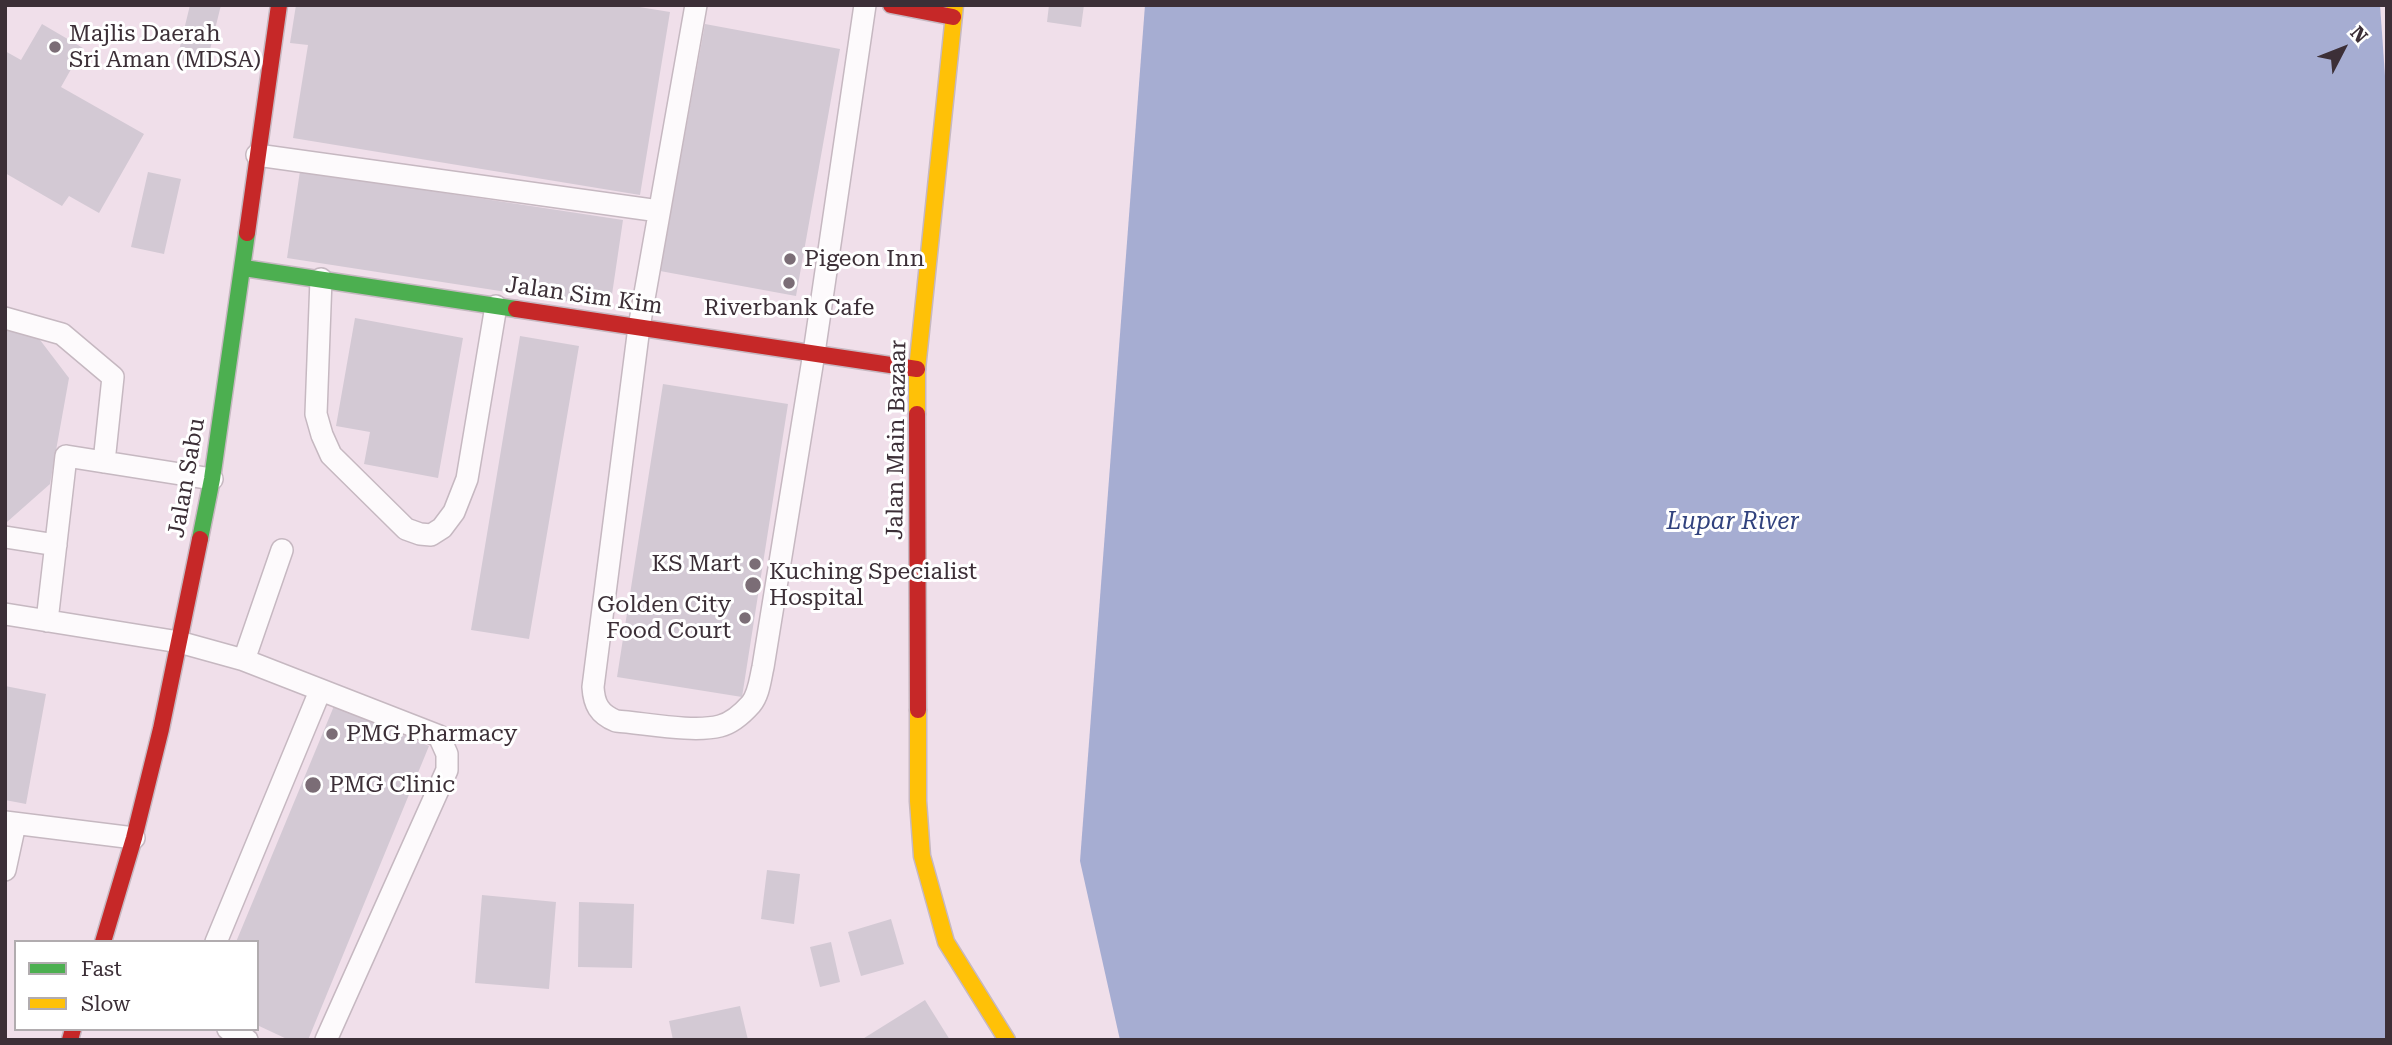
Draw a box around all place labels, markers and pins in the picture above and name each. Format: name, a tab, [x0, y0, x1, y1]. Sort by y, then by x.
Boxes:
place label: Majlis Daerah Sri Aman (MDSA)	[69, 20, 261, 74]
marker: Majlis Daerah Sri Aman (MDSA)	[47, 39, 63, 55]
place label: Pigeon Inn	[804, 245, 924, 273]
marker: Pigeon Inn	[782, 251, 798, 267]
marker: Riverbank Cafe	[781, 275, 797, 291]
place label: Riverbank Cafe	[704, 294, 874, 322]
place label: KS Mart	[651, 550, 741, 578]
marker: KS Mart	[747, 556, 763, 572]
place label: Kuching Specialist Hospital	[769, 558, 977, 612]
marker: Kuching Specialist Hospital	[743, 575, 763, 595]
place label: Golden City Food Court	[597, 591, 731, 645]
marker: Golden City Food Court	[737, 610, 753, 626]
place label: PMG Pharmacy	[346, 720, 517, 748]
marker: PMG Pharmacy	[324, 726, 340, 742]
place label: PMG Clinic	[329, 771, 455, 799]
marker: PMG Clinic	[303, 775, 323, 795]

